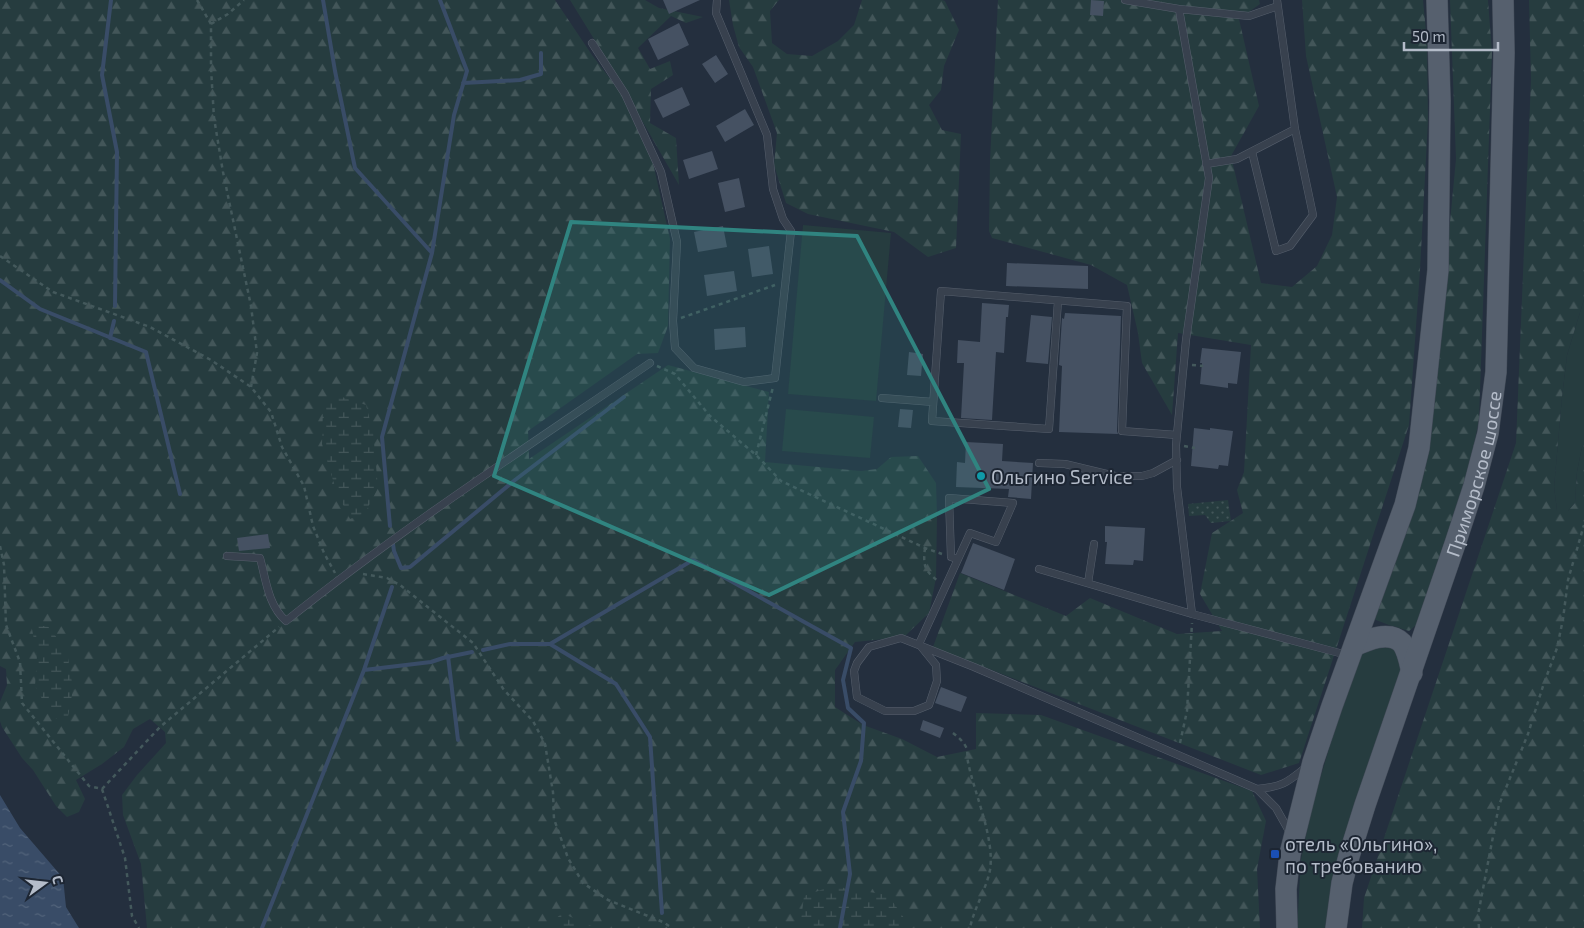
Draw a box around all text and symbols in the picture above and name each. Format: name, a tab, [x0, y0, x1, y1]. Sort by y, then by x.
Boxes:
scale bar	[1404, 20, 1498, 52]
text: 50 m	[1412, 27, 1446, 45]
street label: Приморское шоссе	[1440, 389, 1505, 559]
place label: Ольгино Service	[991, 465, 1133, 488]
marker: Ольгино Service	[975, 470, 987, 482]
place label: отель «Ольгино», по требованию	[1285, 832, 1437, 877]
marker: отель «Ольгино», по требованию	[1269, 848, 1281, 860]
north arrow	[20, 858, 70, 908]
text: С	[49, 873, 67, 886]

